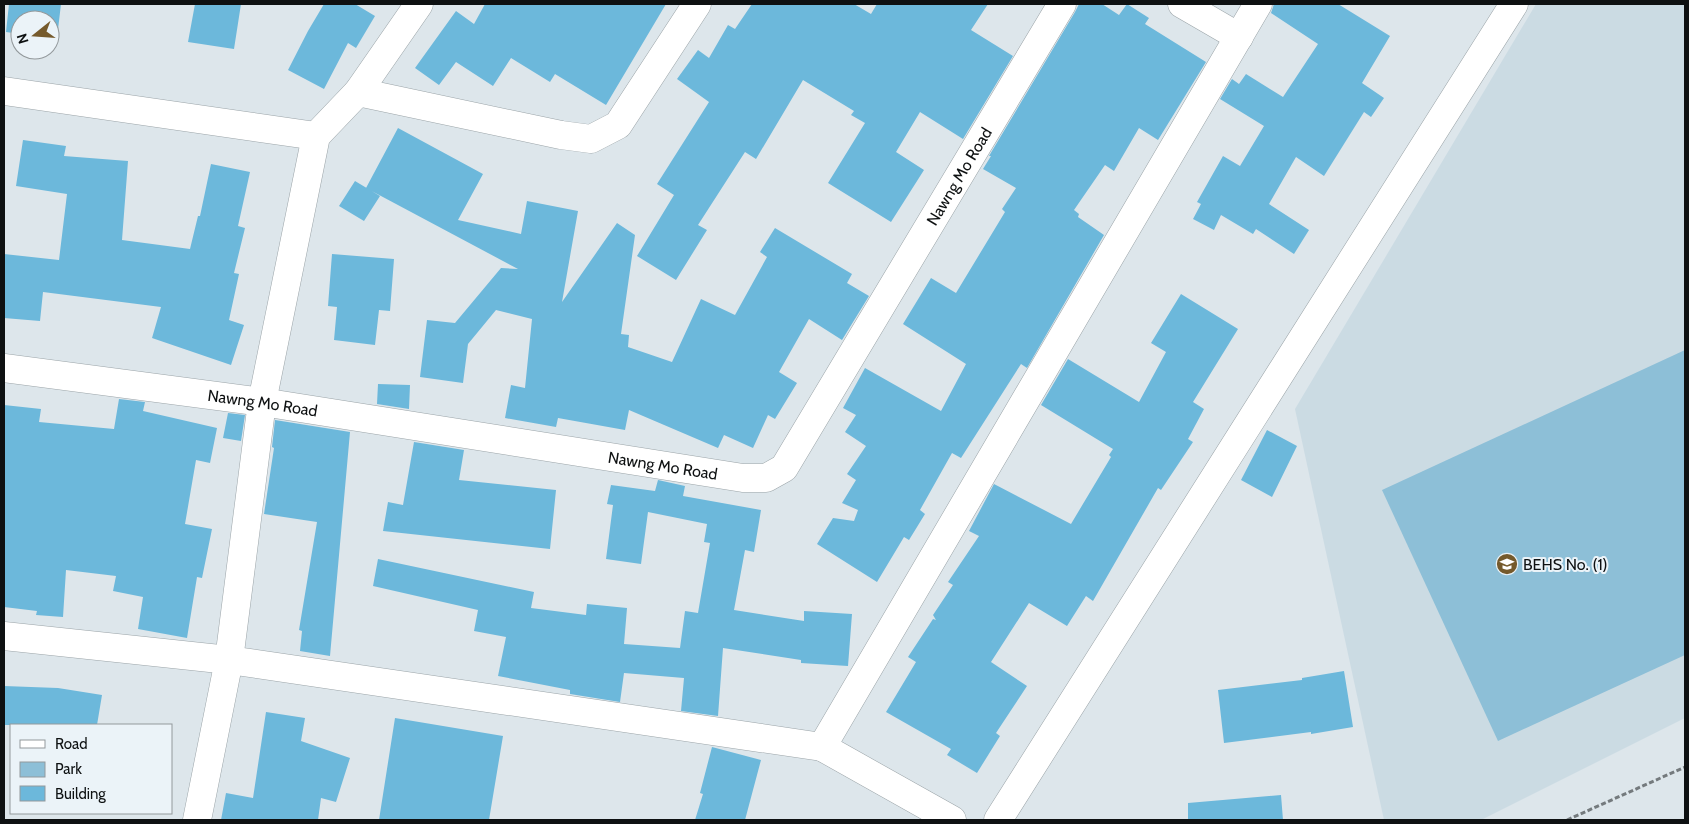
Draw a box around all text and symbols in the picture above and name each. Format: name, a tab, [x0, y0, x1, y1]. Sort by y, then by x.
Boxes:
north arrow	[10, 10, 60, 60]
text: N	[13, 31, 33, 46]
street label: Nawng Mo Road	[923, 124, 996, 229]
street label: Nawng Mo Road	[207, 386, 319, 421]
street label: Nawng Mo Road	[607, 448, 719, 484]
school or university icon: BEHS No. (1)	[1495, 552, 1519, 576]
place label: BEHS No. (1)	[1523, 555, 1607, 574]
legend	[10, 724, 172, 814]
text: Road	[55, 735, 88, 753]
text: Park	[55, 760, 82, 778]
text: Building	[55, 785, 106, 803]

